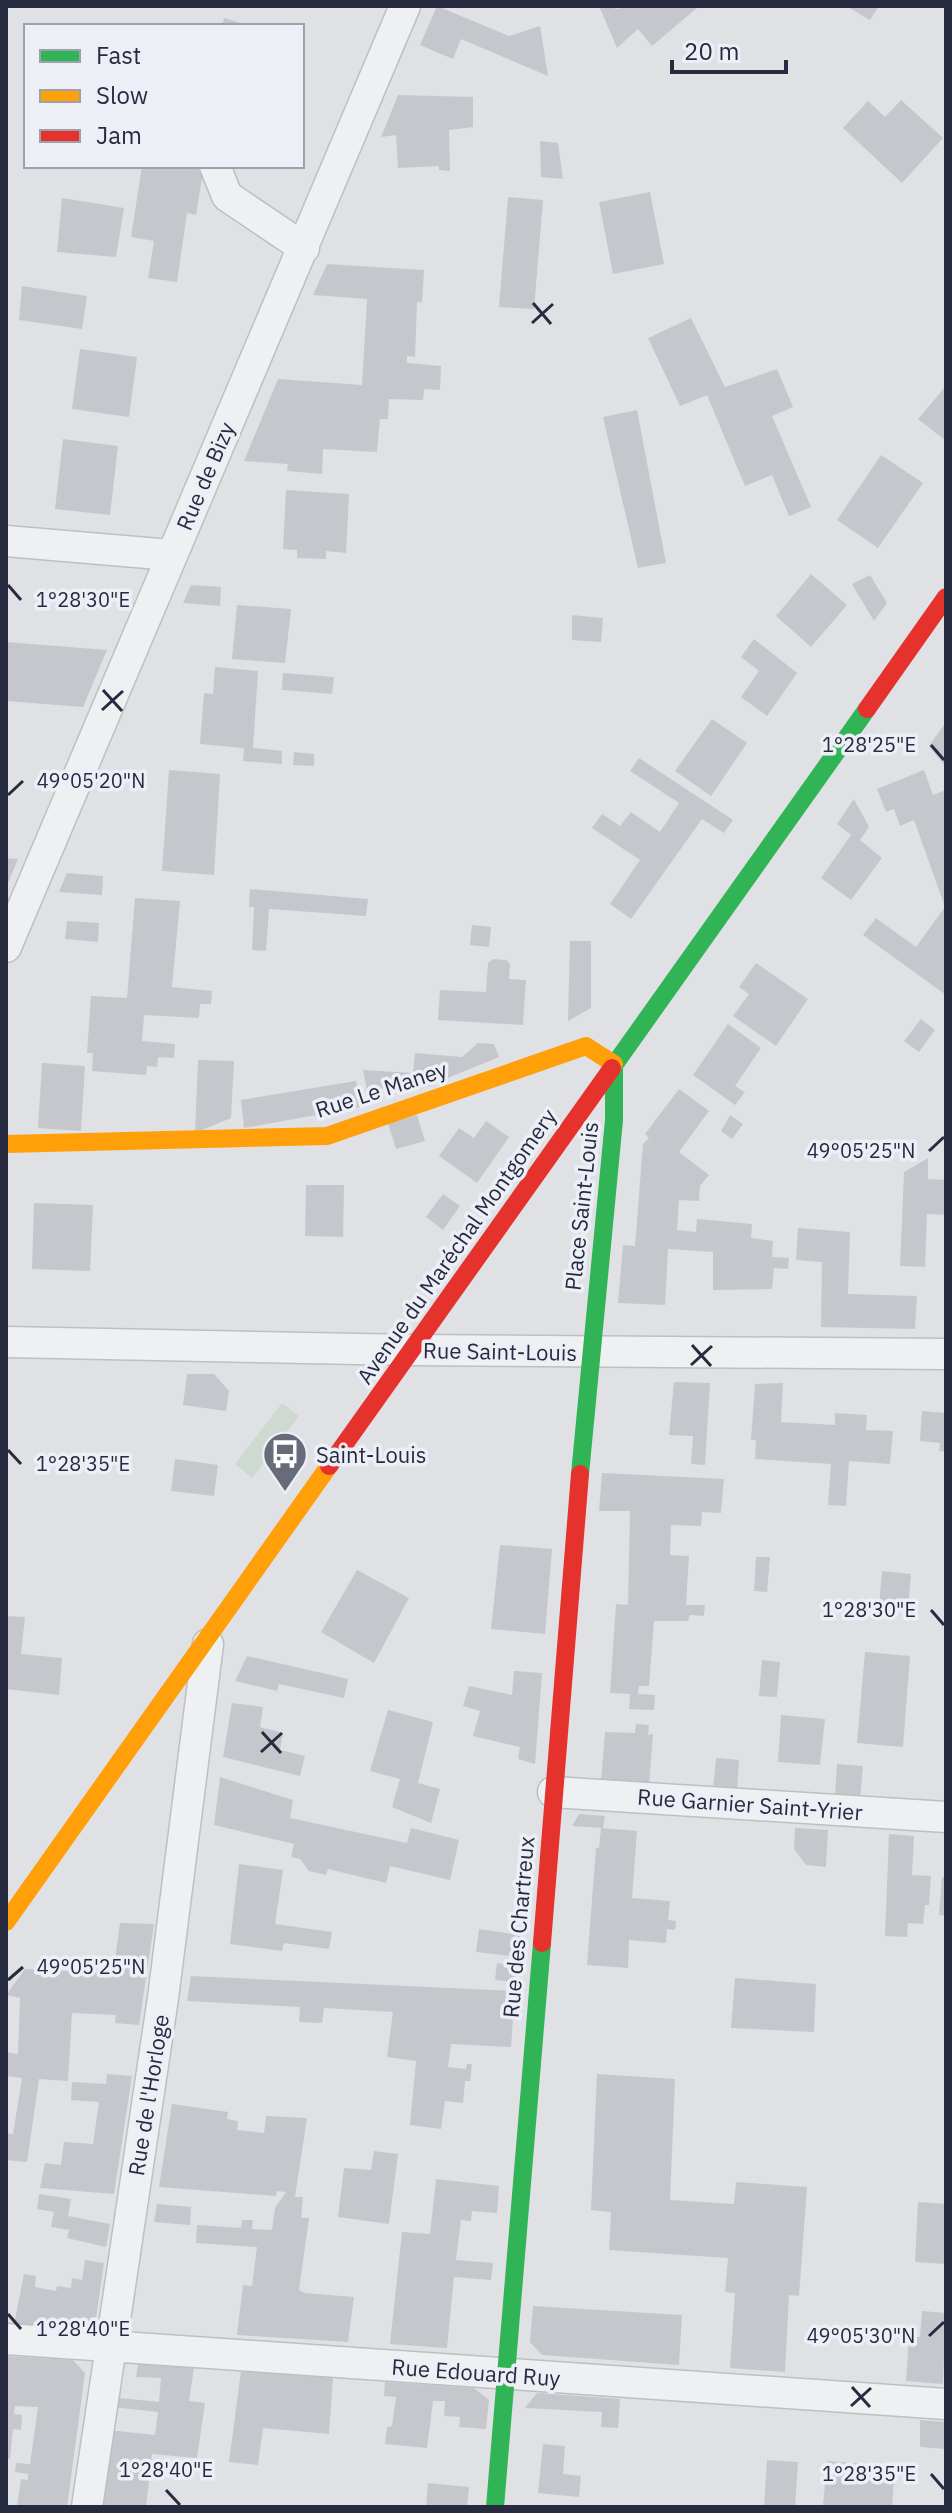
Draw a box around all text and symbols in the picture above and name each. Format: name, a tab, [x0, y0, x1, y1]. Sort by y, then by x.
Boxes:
legend	[24, 24, 304, 168]
scale bar	[672, 24, 786, 74]
text: 20 m	[684, 35, 739, 67]
text: Fast	[96, 39, 141, 71]
text: Slow	[96, 79, 148, 111]
text: Jam	[96, 119, 142, 151]
street label: Rue de Bizy	[169, 417, 241, 535]
text: 1°28'30"E	[36, 586, 130, 613]
text: 1°28'25"E	[822, 731, 916, 758]
text: 49°05'20"N	[37, 767, 145, 794]
street label: Rue Le Maney	[311, 1054, 451, 1124]
street label: Avenue du Maréchal Montgomery	[350, 1103, 562, 1389]
street label: Place Saint-Louis	[558, 1120, 604, 1292]
text: 49°05'25"N	[807, 1137, 915, 1164]
street label: Rue Saint-Louis	[423, 1335, 577, 1367]
bus stop icon: Saint-Louis	[261, 1430, 309, 1493]
place label: Saint-Louis	[316, 1440, 426, 1469]
text: 1°28'35"E	[36, 1450, 130, 1477]
text: 1°28'30"E	[822, 1596, 916, 1623]
street label: Rue Garnier Saint-Yrier	[636, 1782, 864, 1826]
street label: Rue des Chartreux	[496, 1835, 540, 2019]
text: 49°05'25"N	[37, 1953, 145, 1980]
street label: Rue de l'Horloge	[121, 2012, 175, 2178]
text: 1°28'40"E	[36, 2315, 130, 2342]
text: 49°05'30"N	[807, 2322, 915, 2349]
street label: Rue Edouard Ruy	[391, 2352, 561, 2392]
text: 1°28'40"E	[119, 2456, 213, 2483]
text: 1°28'35"E	[822, 2460, 916, 2487]

